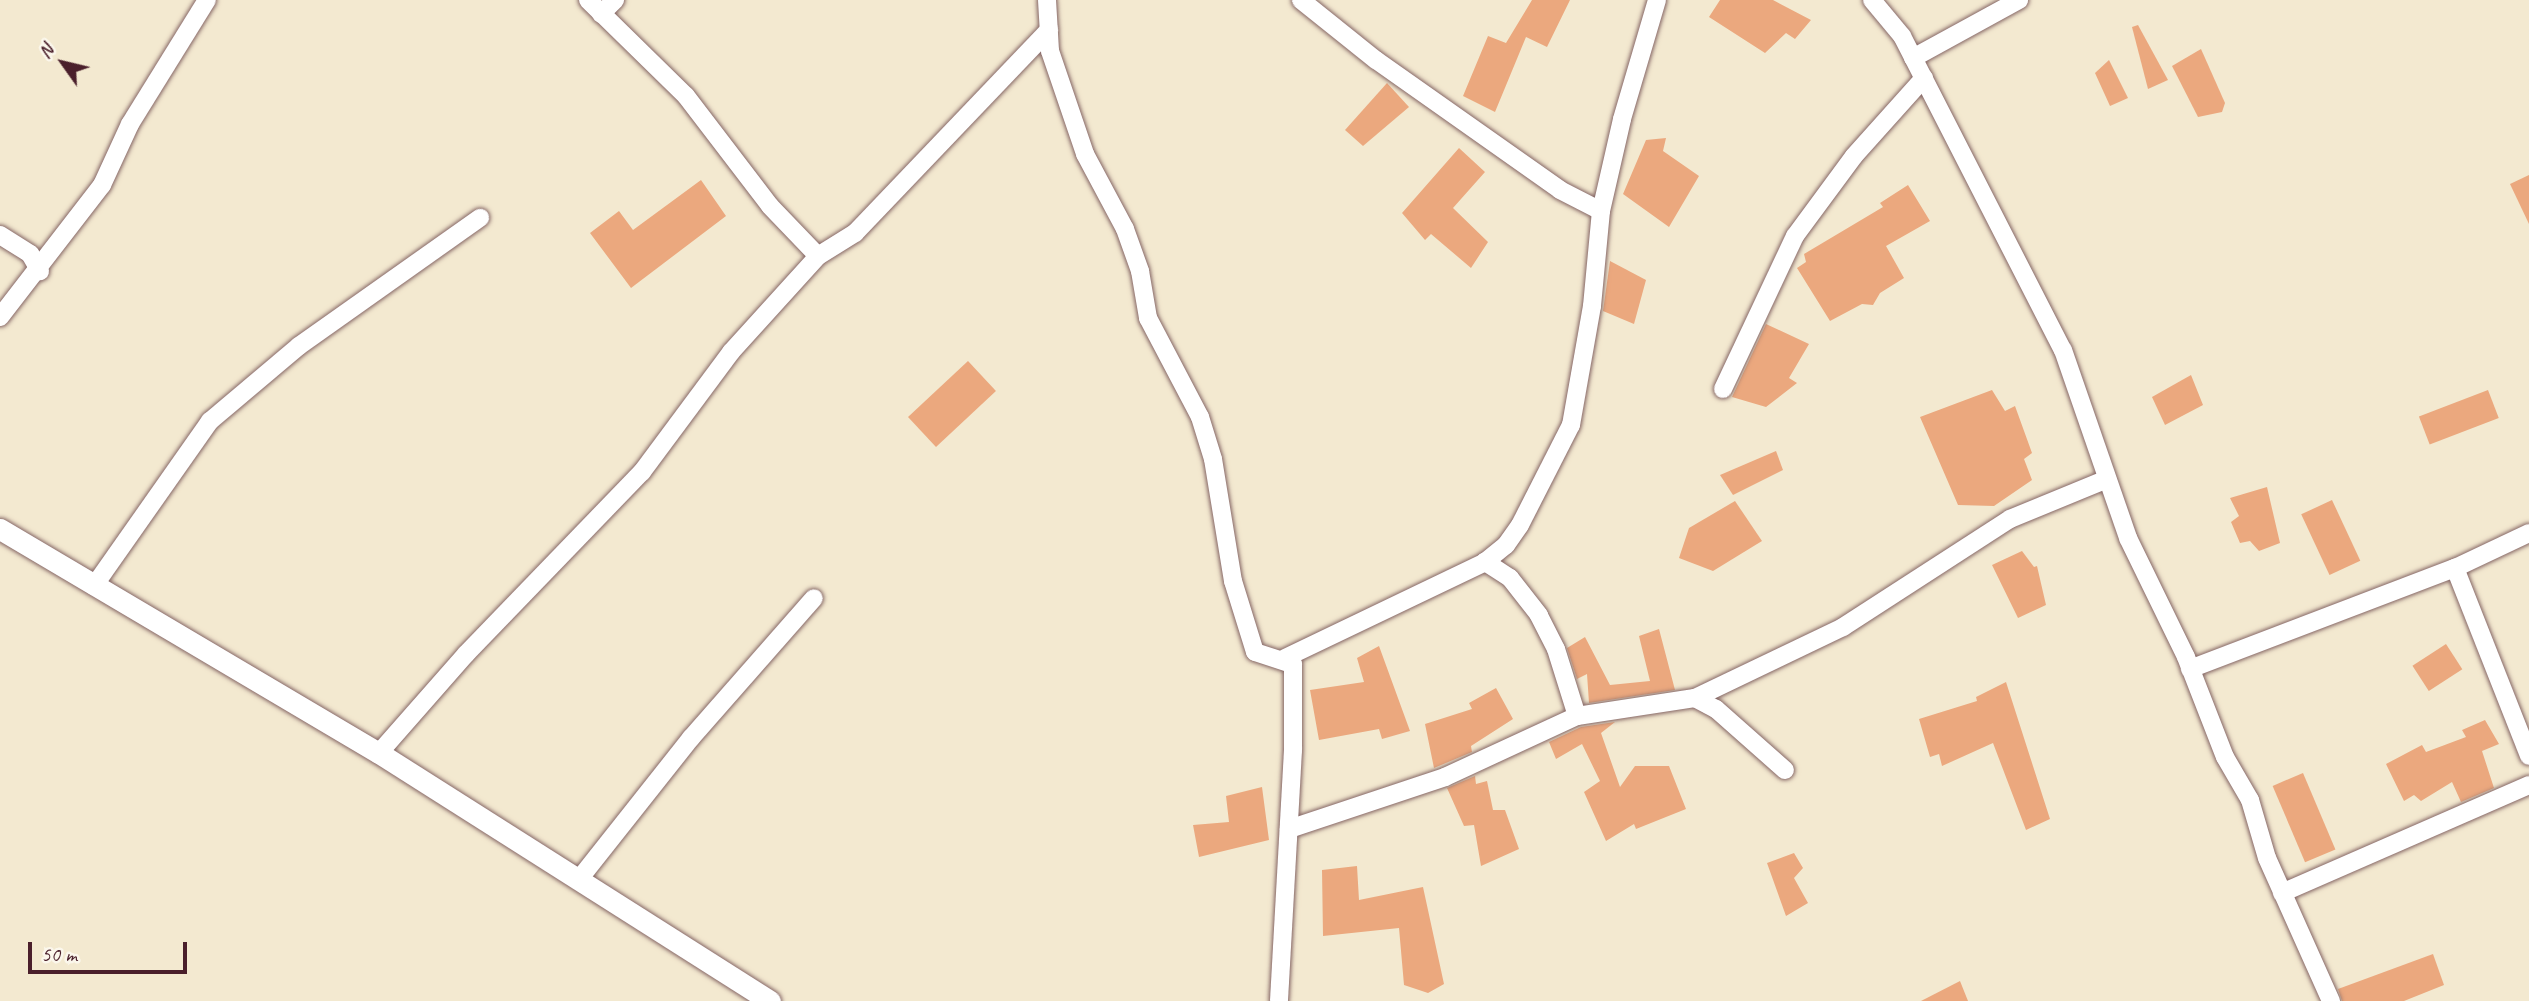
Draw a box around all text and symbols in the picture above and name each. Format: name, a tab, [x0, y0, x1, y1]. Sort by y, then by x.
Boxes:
north arrow	[28, 28, 98, 98]
text: N	[32, 40, 59, 63]
scale bar	[32, 928, 191, 972]
text: 50 m	[41, 941, 77, 967]

